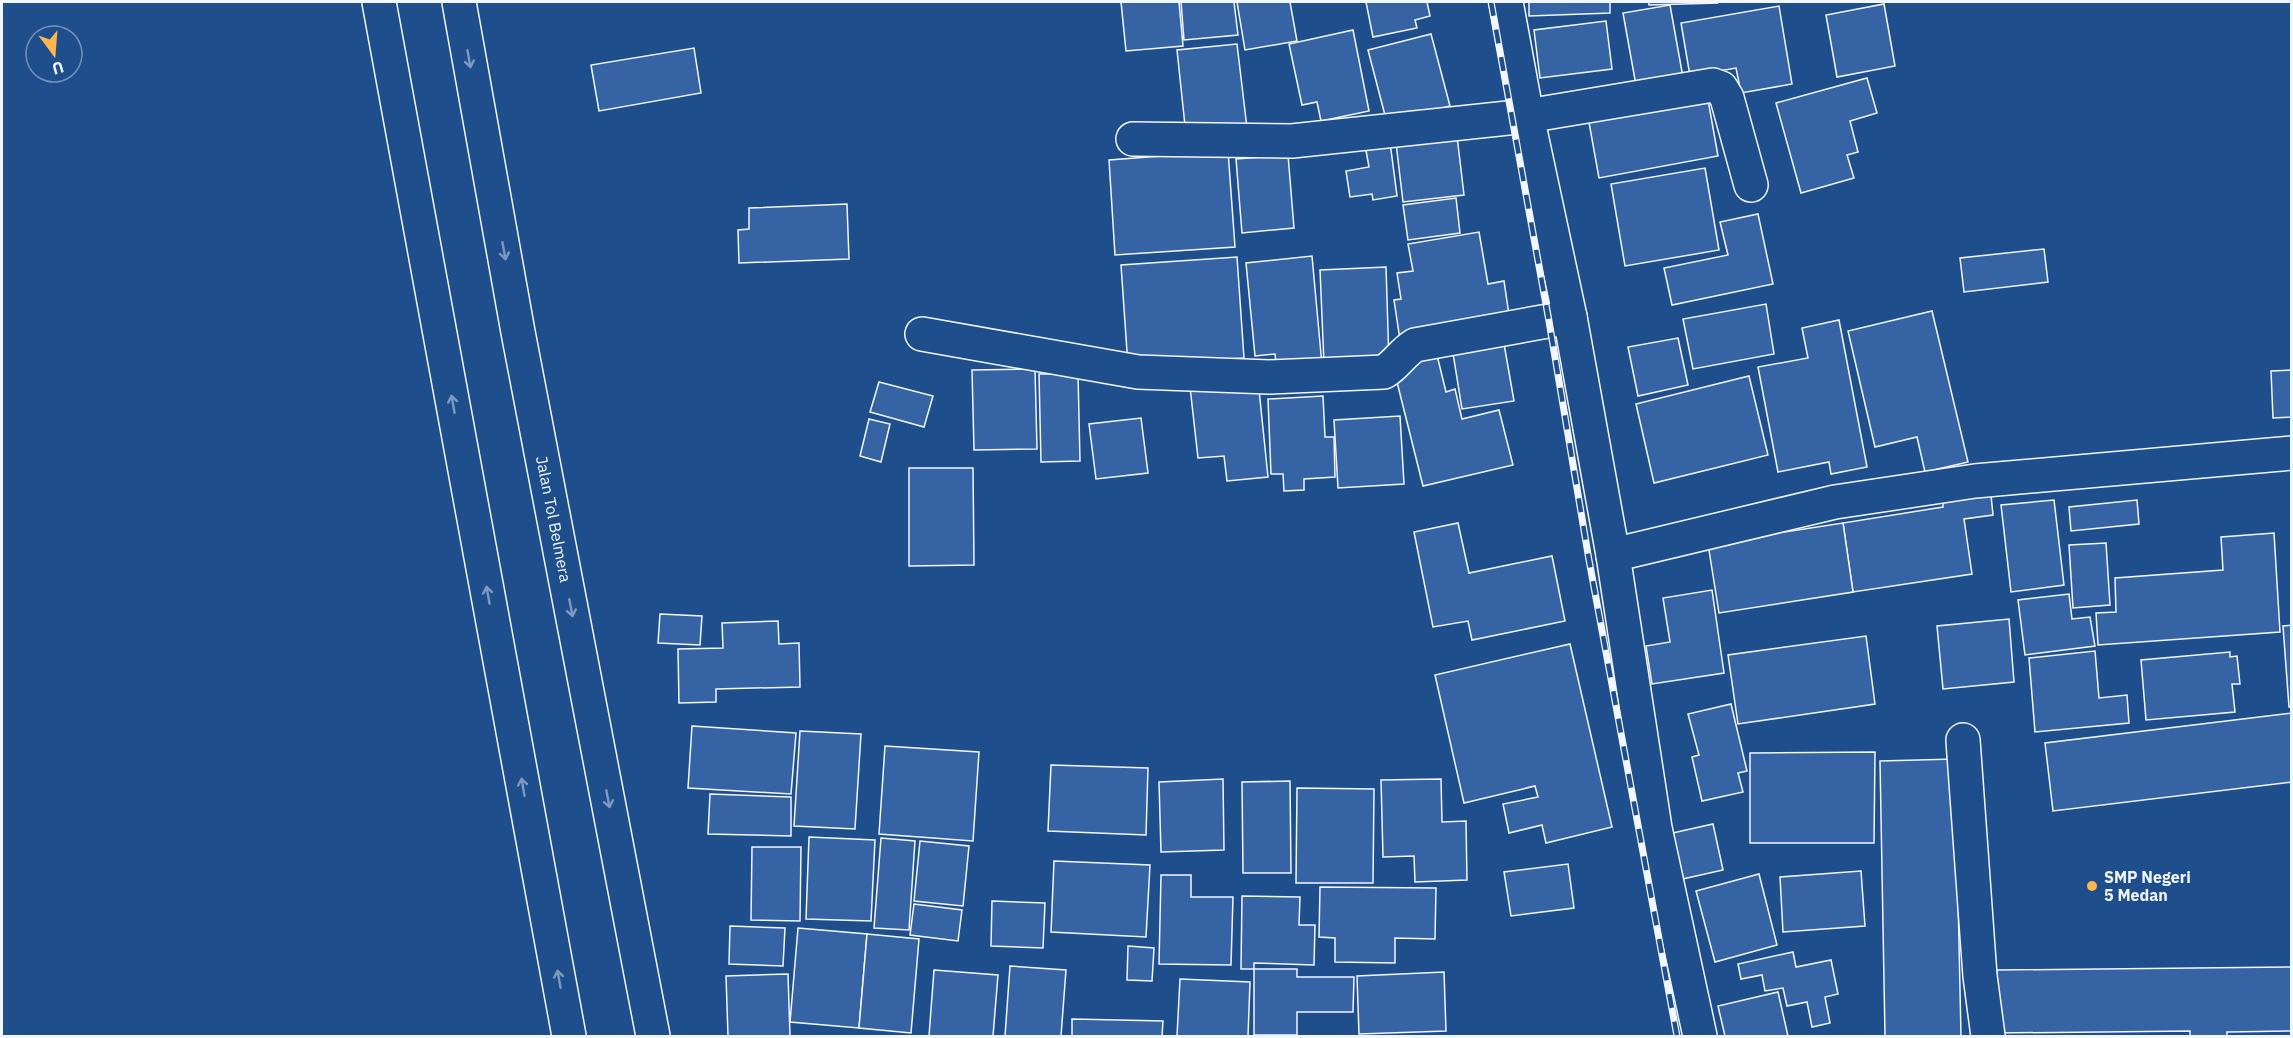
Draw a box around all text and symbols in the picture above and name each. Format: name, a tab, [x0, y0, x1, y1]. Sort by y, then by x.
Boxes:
north arrow	[24, 24, 84, 84]
one-way arrow	[464, 49, 475, 68]
text: U	[50, 57, 66, 80]
one-way arrow	[499, 241, 510, 260]
one-way arrow	[447, 394, 458, 414]
street label: Jalan Tol Belmera	[532, 454, 576, 584]
one-way arrow	[482, 586, 493, 606]
one-way arrow	[566, 597, 577, 617]
one-way arrow	[518, 778, 529, 797]
one-way arrow	[602, 789, 613, 809]
place label: SMP Negeri 5 Medan	[2104, 867, 2191, 905]
marker: SMP Negeri 5 Medan	[2085, 879, 2099, 893]
one-way arrow	[553, 970, 564, 989]

